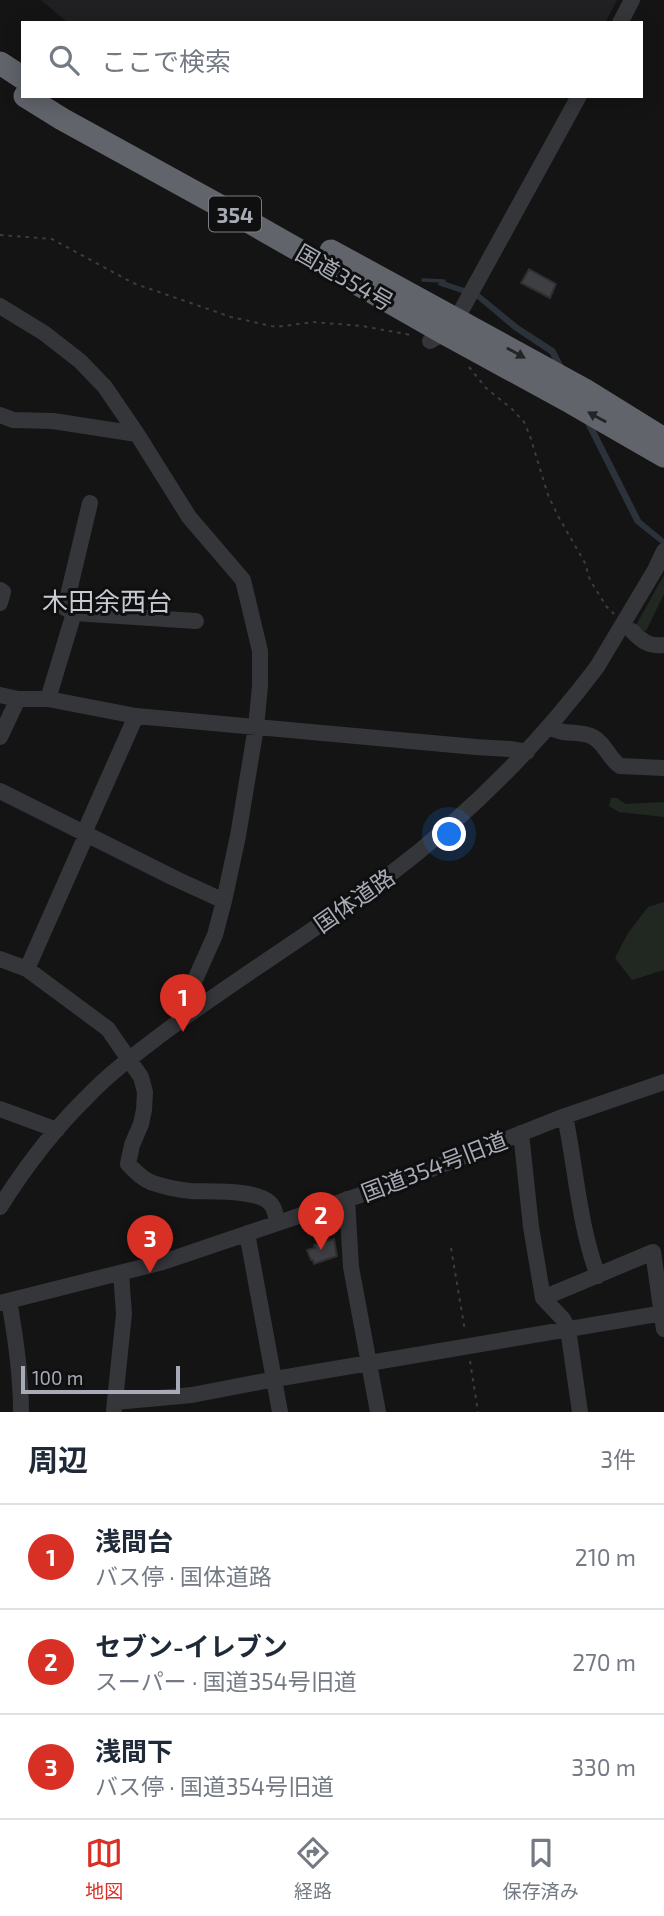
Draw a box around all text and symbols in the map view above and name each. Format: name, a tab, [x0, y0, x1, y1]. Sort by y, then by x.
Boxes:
search box	[21, 21, 643, 98]
icon: search	[45, 41, 83, 79]
text: ここで検索	[101, 45, 231, 76]
road number: 354	[209, 196, 261, 232]
street label: 国道354号	[291, 238, 399, 316]
one-way arrow	[507, 347, 526, 359]
one-way arrow	[587, 411, 607, 423]
district label: 木田余西台	[42, 585, 172, 616]
your location	[432, 817, 466, 851]
street label: 国体道路	[308, 862, 400, 938]
pin: 1	[160, 974, 206, 1032]
street label: 国道354号旧道	[357, 1125, 511, 1207]
pin: 2	[298, 1192, 344, 1250]
pin: 3	[127, 1215, 173, 1273]
scale bar	[21, 1363, 180, 1395]
text: 100 m	[32, 1366, 83, 1389]
text: 周辺	[28, 1441, 88, 1477]
text: 3件	[600, 1445, 636, 1473]
text: 浅間台	[95, 1525, 173, 1556]
text: 1	[46, 1543, 56, 1571]
text: 210 m	[575, 1543, 636, 1571]
text: バス停 · 国体道路	[95, 1562, 272, 1590]
text: セブン-イレブン	[95, 1630, 288, 1661]
text: 2	[44, 1648, 58, 1676]
text: 270 m	[572, 1648, 636, 1676]
text: スーパー · 国道354号旧道	[95, 1667, 357, 1695]
text: 浅間下	[95, 1735, 173, 1766]
text: 3	[44, 1753, 58, 1781]
text: 330 m	[571, 1753, 636, 1781]
text: バス停 · 国道354号旧道	[95, 1772, 334, 1800]
tab: 地図	[85, 1834, 123, 1903]
tab: 経路	[294, 1834, 332, 1903]
tab: 保存済み	[503, 1834, 579, 1903]

